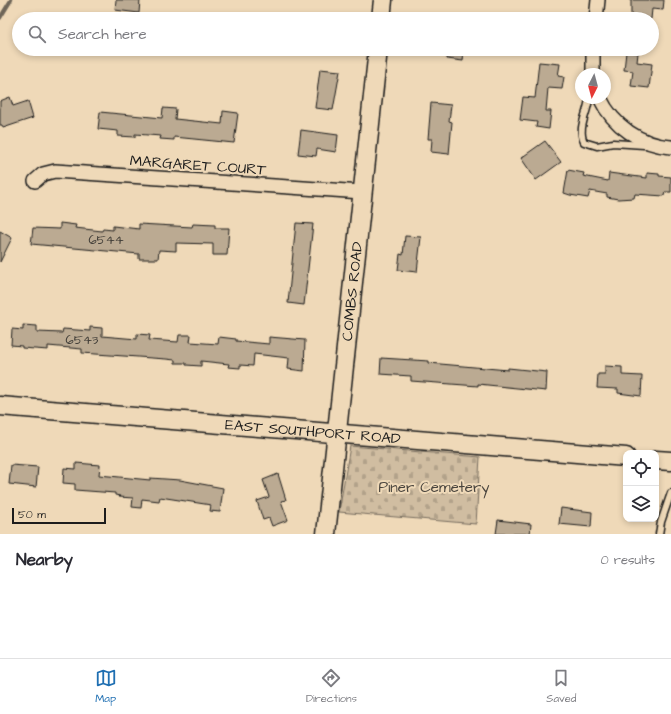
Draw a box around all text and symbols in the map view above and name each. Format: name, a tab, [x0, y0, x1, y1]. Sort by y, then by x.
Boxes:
search box	[12, 12, 659, 56]
icon: search	[26, 23, 48, 45]
text: Search here	[58, 24, 147, 45]
north arrow	[575, 68, 611, 104]
street label: MARGARET COURT	[129, 150, 268, 181]
house number: 6544	[88, 231, 124, 249]
street label: COMBS ROAD	[337, 241, 368, 342]
house number: 6543	[66, 331, 99, 349]
street label: EAST SOUTHPORT ROAD	[224, 414, 402, 450]
map controls	[623, 450, 659, 522]
button: locate	[623, 450, 659, 486]
park label: Piner Cemetery	[379, 477, 489, 499]
button: layers	[623, 486, 659, 522]
scale bar	[12, 506, 106, 525]
text: 50 m	[18, 507, 46, 522]
text: Nearby	[16, 548, 73, 572]
text: 0 results	[600, 551, 655, 569]
tab: Map	[95, 667, 117, 706]
tab: Directions	[306, 667, 357, 706]
tab: Saved	[546, 667, 576, 706]

